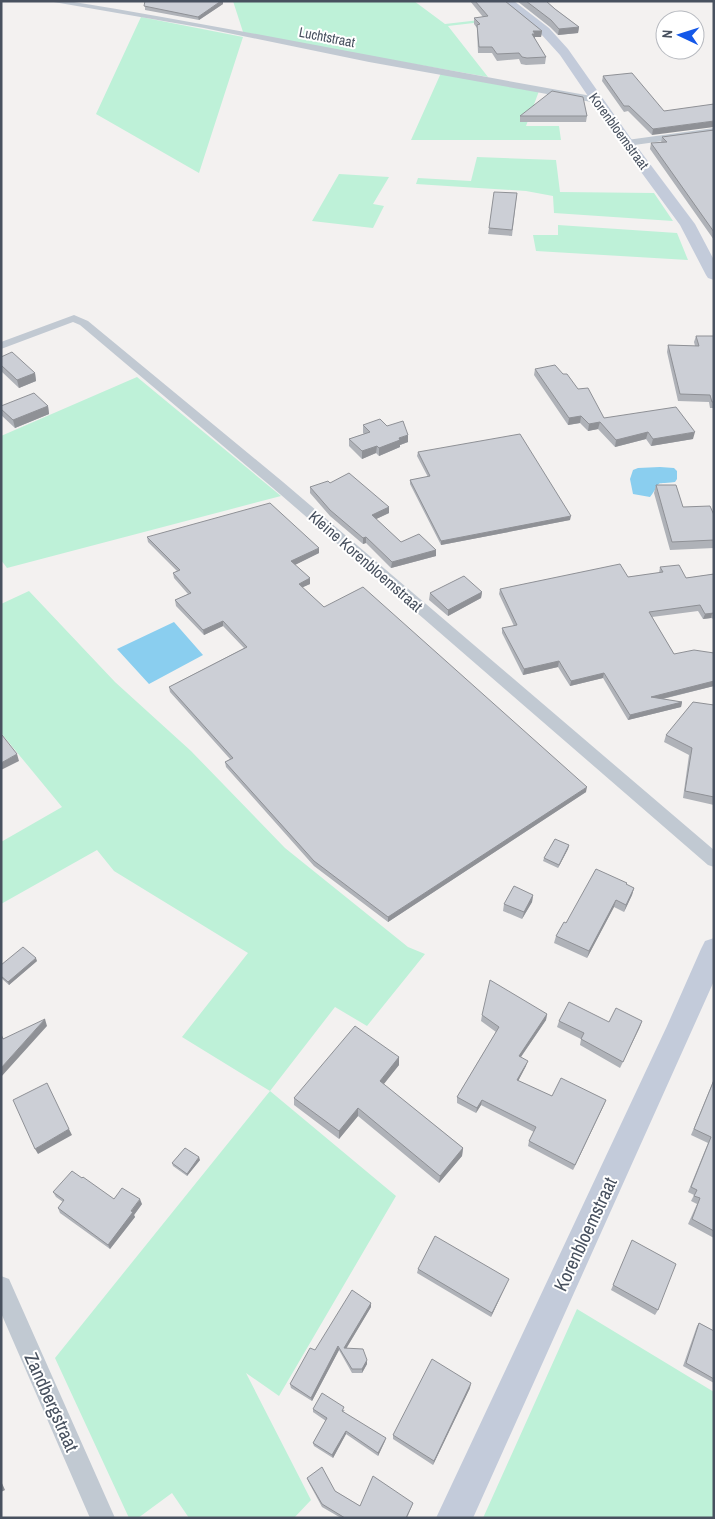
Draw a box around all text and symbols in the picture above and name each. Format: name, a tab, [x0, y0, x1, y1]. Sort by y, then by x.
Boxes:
north arrow	[655, 10, 705, 60]
street label: Luchtstraat	[297, 23, 357, 51]
text: N	[658, 29, 676, 39]
street label: Korenbloemstraat	[585, 89, 653, 173]
street label: Kleine Korenbloemstraat	[304, 505, 428, 617]
street label: Korenbloemstraat	[547, 1172, 623, 1295]
street label: Zandbergstraat	[19, 1348, 86, 1456]

